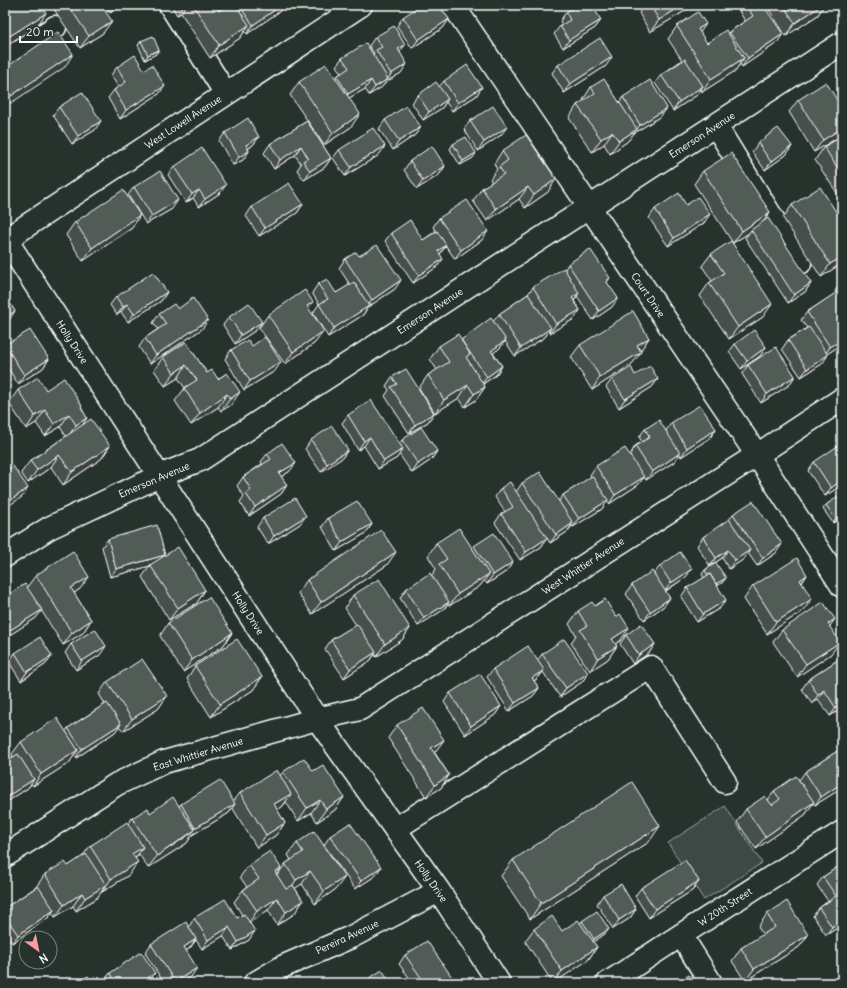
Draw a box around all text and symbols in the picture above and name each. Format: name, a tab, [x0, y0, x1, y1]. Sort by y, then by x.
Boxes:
scale bar	[20, 18, 77, 44]
text: 20 m	[26, 24, 54, 39]
street label: West Lowell Avenue	[142, 92, 224, 152]
street label: Emerson Avenue	[667, 109, 737, 161]
street label: Court Drive	[628, 270, 668, 320]
street label: Emerson Avenue	[395, 285, 465, 337]
street label: Holly Drive	[53, 318, 91, 366]
street label: Emerson Avenue	[117, 459, 191, 501]
street label: West Whittier Avenue	[539, 534, 627, 598]
street label: Holly Drive	[229, 589, 267, 637]
street label: East Whittier Avenue	[152, 734, 244, 774]
street label: Holly Drive	[412, 857, 450, 905]
street label: W 20th Street	[696, 884, 755, 929]
street label: Pereira Avenue	[313, 917, 381, 957]
north arrow	[18, 930, 58, 970]
text: N	[36, 950, 50, 966]

